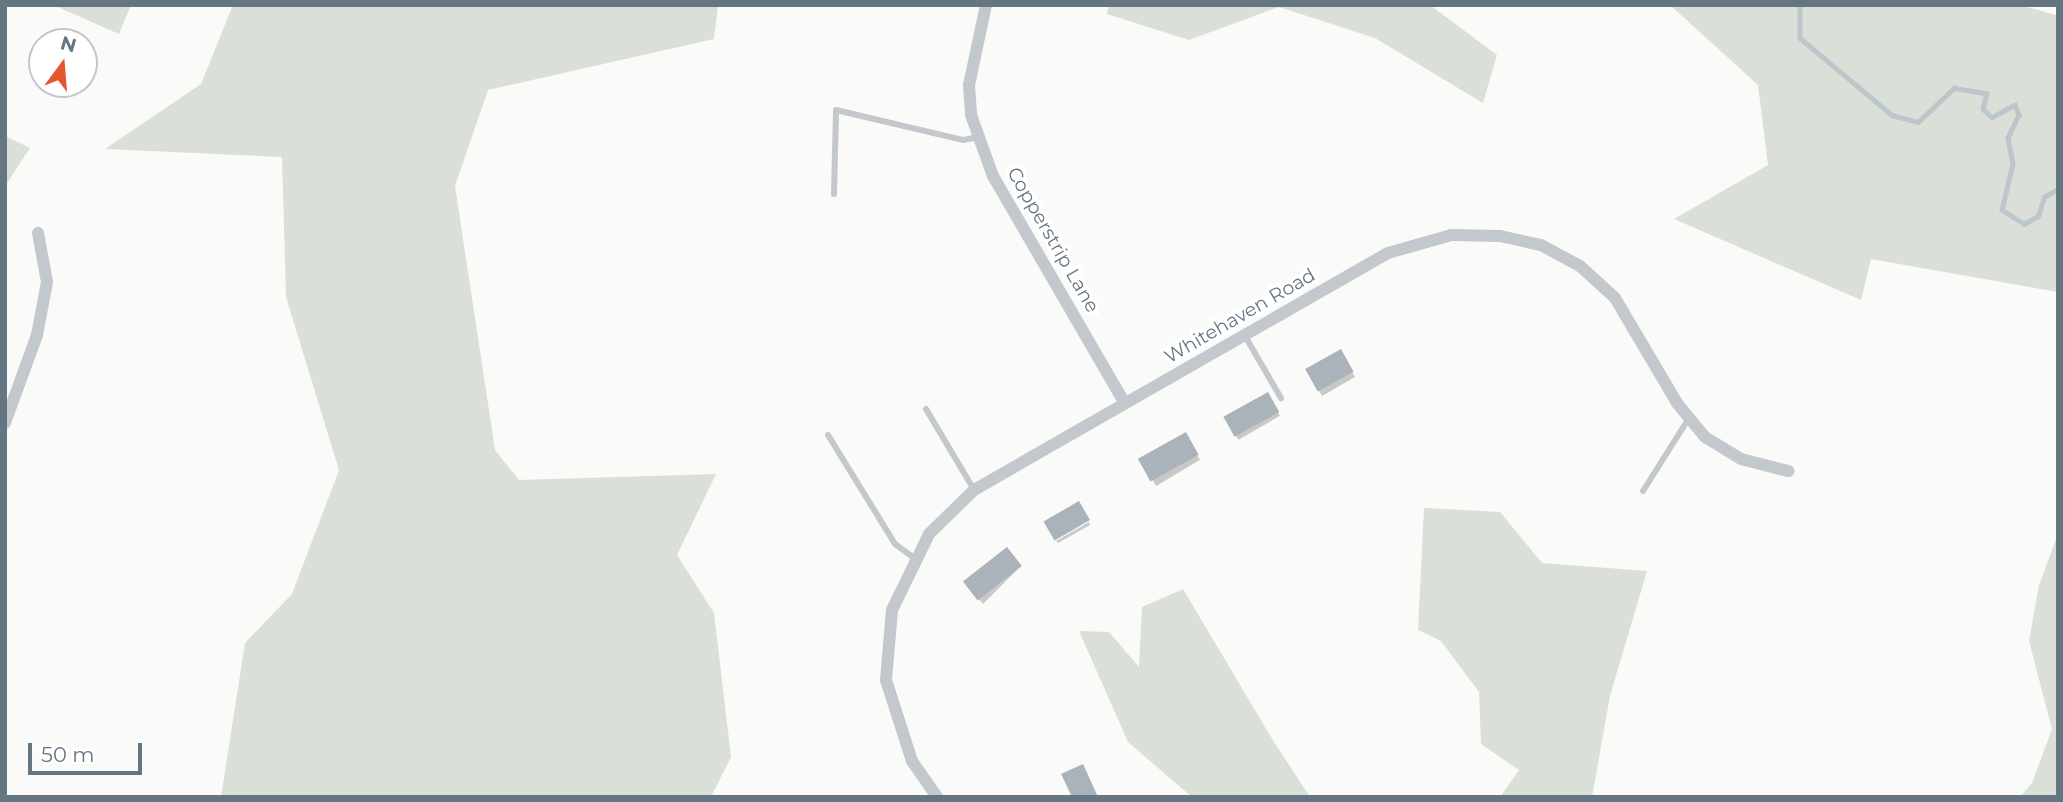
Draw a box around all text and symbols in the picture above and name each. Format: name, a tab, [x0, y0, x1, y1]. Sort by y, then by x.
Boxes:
north arrow	[28, 28, 98, 98]
text: N	[58, 31, 79, 57]
street label: Copperstrip Lane	[1002, 163, 1104, 317]
street label: Whitehaven Road	[1161, 264, 1319, 368]
scale bar	[32, 728, 145, 772]
text: 50 m	[41, 742, 95, 767]

